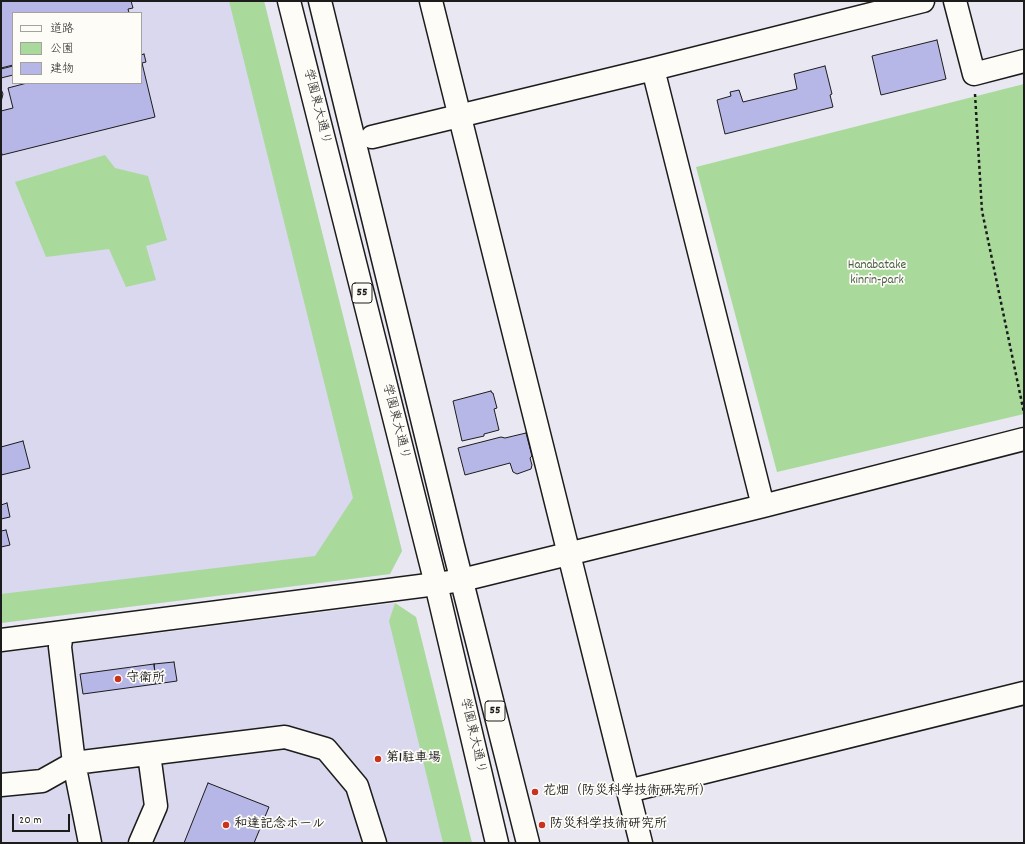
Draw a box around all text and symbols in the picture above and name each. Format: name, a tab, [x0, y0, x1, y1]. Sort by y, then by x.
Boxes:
legend	[12, 12, 142, 84]
text: 道路	[50, 21, 74, 38]
text: 公園	[50, 41, 74, 58]
text: 建物	[50, 61, 74, 78]
street label: 学園東大通り	[299, 67, 333, 147]
park label: Hanabatake kinrin-park	[848, 258, 906, 289]
road number: 55	[352, 283, 372, 303]
street label: 学園東大通り	[378, 382, 412, 462]
place label: 守衛所	[126, 671, 165, 687]
marker: 守衛所	[113, 674, 123, 684]
street label: 学園東大通り	[456, 696, 488, 776]
road number: 55	[485, 701, 505, 721]
place label: 第1駐車場	[386, 751, 441, 767]
marker: 第1駐車場	[373, 754, 383, 764]
place label: 花畑（防災科学技術研究所）	[543, 784, 712, 800]
marker: 花畑（防災科学技術研究所）	[530, 787, 540, 797]
scale bar	[14, 806, 72, 832]
text: 20 m	[19, 812, 42, 829]
place label: 和達記念ホール	[234, 817, 325, 833]
place label: 防災科学技術研究所	[550, 817, 667, 833]
marker: 和達記念ホール	[221, 820, 231, 830]
marker: 防災科学技術研究所	[537, 820, 547, 830]

